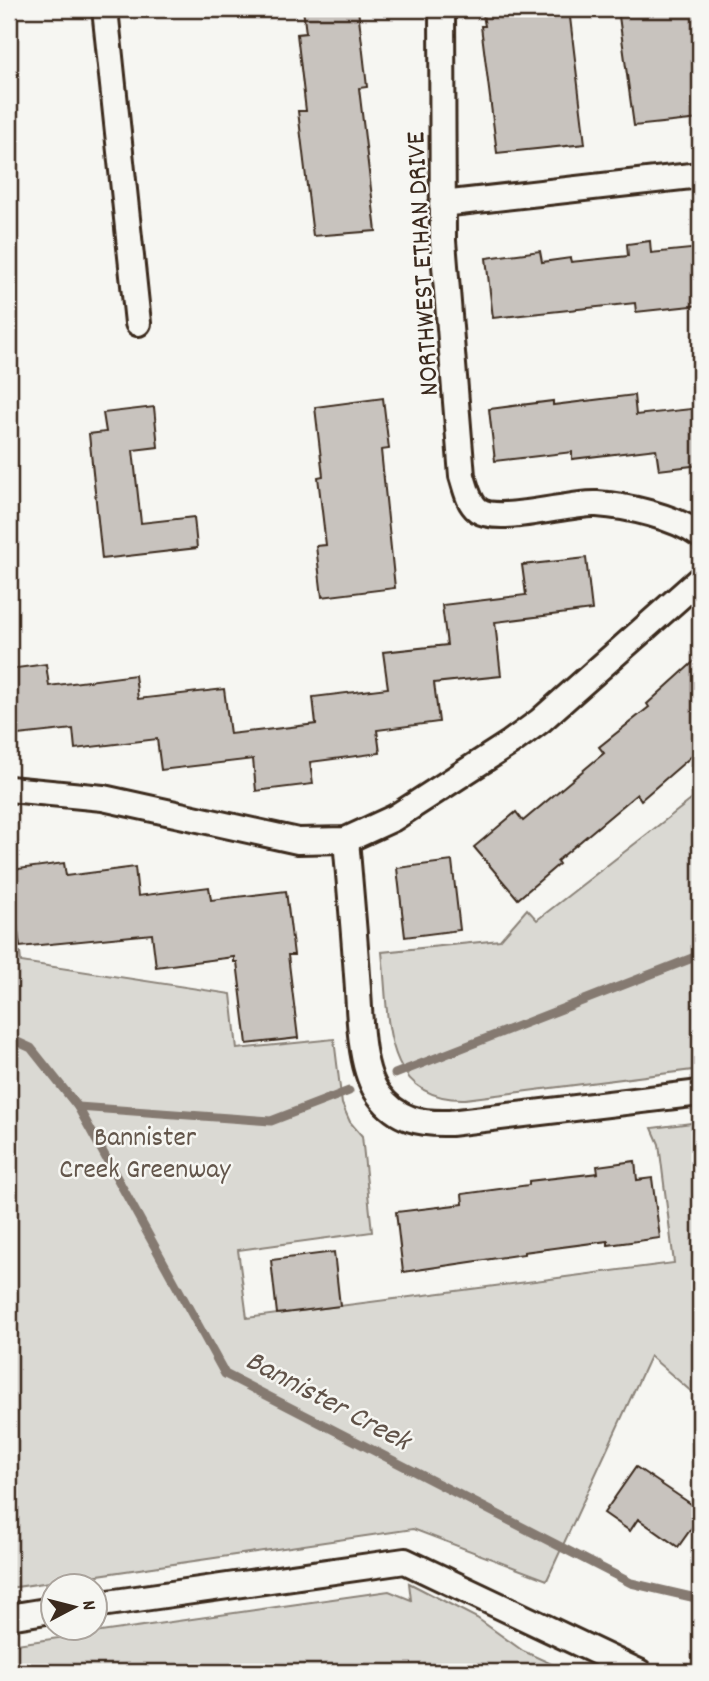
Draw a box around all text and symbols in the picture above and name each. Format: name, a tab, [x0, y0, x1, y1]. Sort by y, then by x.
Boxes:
street label: NORTHWEST ETHAN DRIVE	[398, 130, 452, 397]
park label: Bannister Creek Greenway	[59, 1120, 231, 1192]
water label: Bannister Creek	[237, 1341, 419, 1466]
north arrow	[38, 1572, 108, 1642]
text: N	[73, 1599, 101, 1612]

